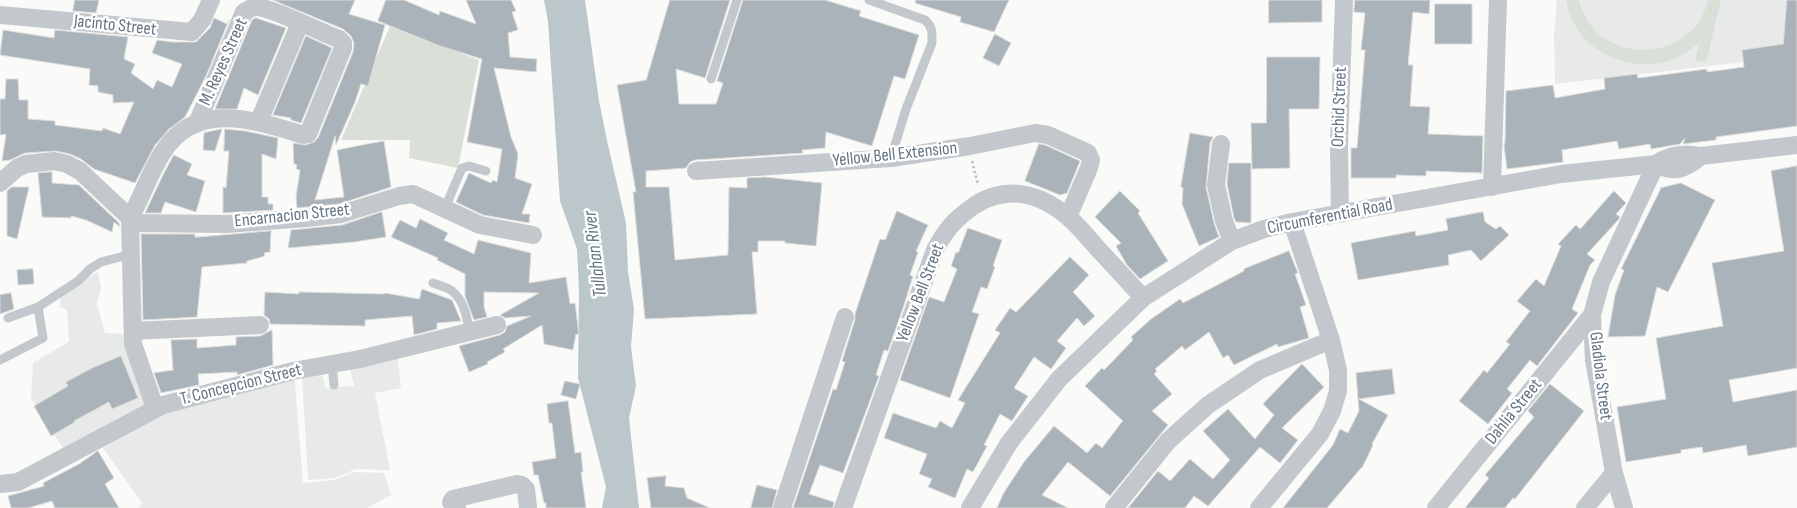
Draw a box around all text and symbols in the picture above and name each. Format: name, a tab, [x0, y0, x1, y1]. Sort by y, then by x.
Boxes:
street label: Jacinto Street	[73, 11, 157, 41]
street label: M. Reyes Street	[195, 15, 253, 109]
street label: Orchid Street	[1328, 66, 1352, 148]
street label: Yellow Bell Extension	[832, 138, 958, 172]
street label: Circumferential Road	[1266, 194, 1394, 240]
street label: Encarnacion Street	[233, 199, 351, 233]
water label: Tullahan River	[579, 209, 613, 299]
street label: Yellow Bell Street	[892, 241, 950, 345]
street label: Gladiola Street	[1584, 331, 1616, 421]
street label: T. Concepcion Street	[178, 359, 304, 411]
street label: Dahlia Street	[1481, 375, 1547, 449]

